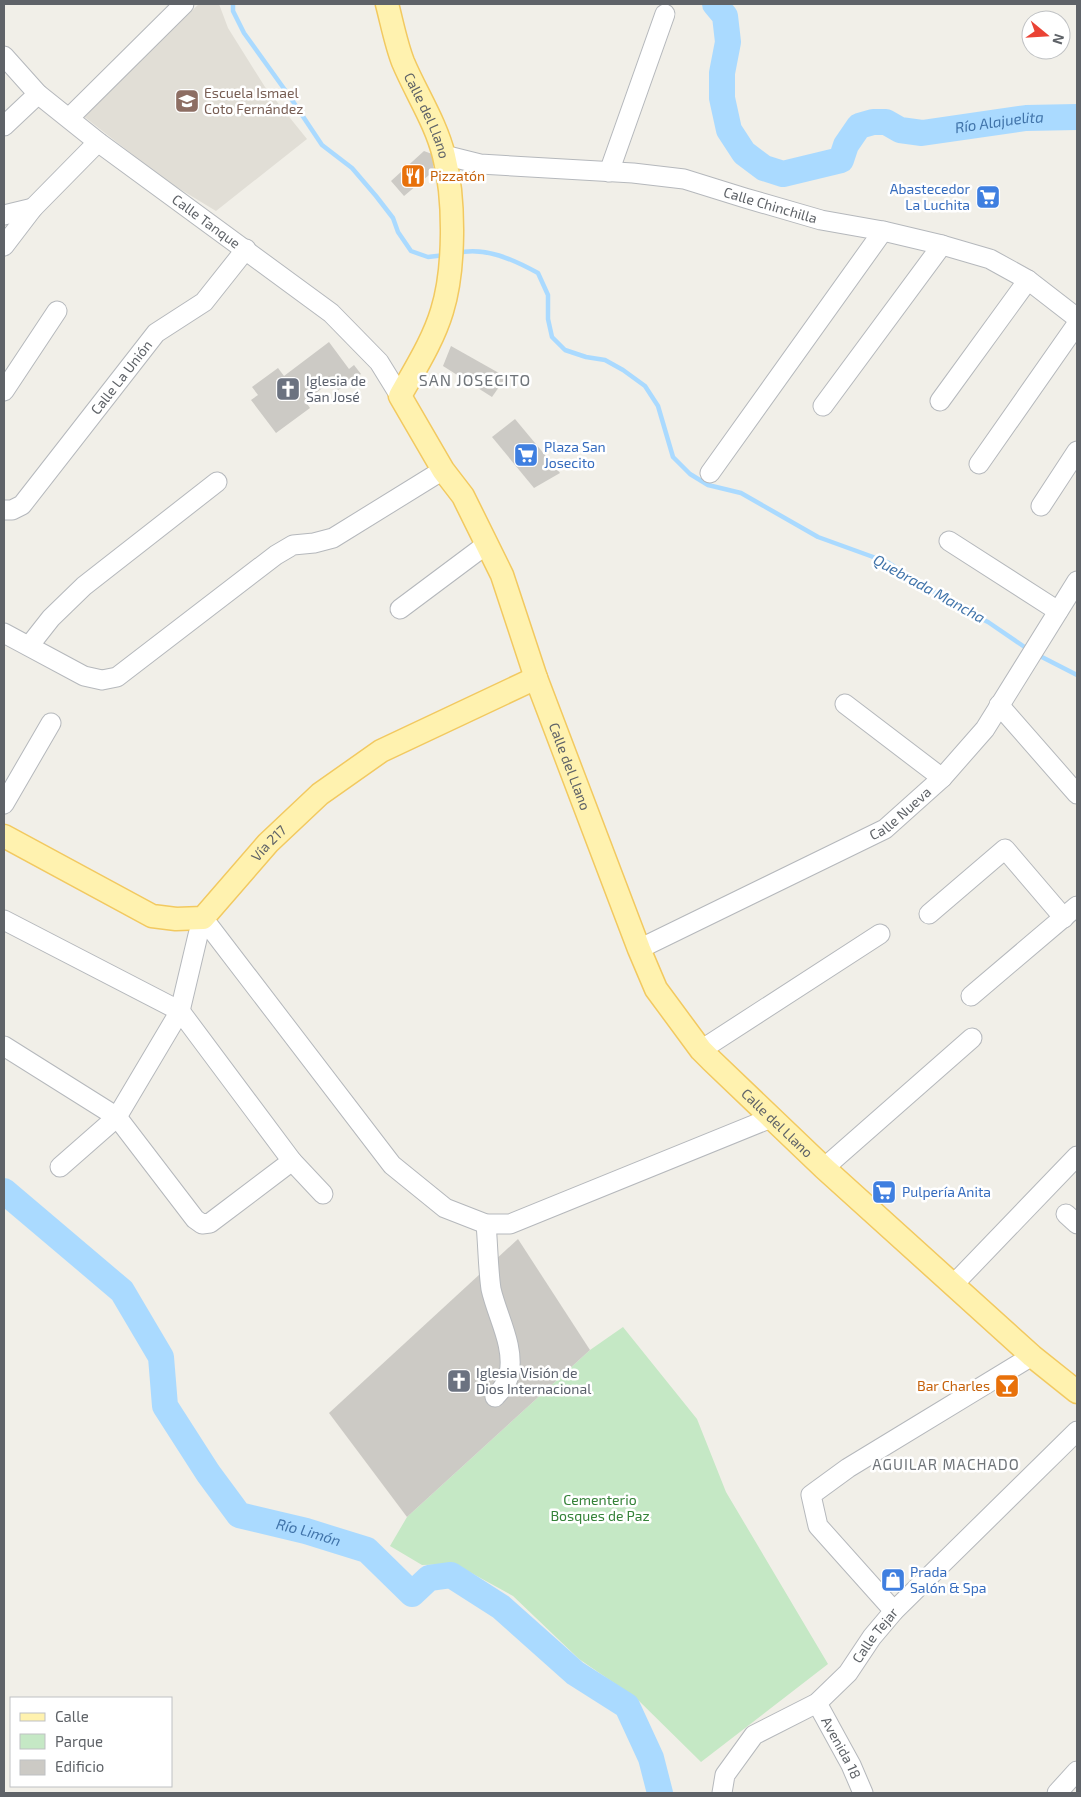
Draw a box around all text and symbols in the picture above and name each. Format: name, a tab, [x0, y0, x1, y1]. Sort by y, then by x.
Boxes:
north arrow	[1021, 10, 1071, 60]
text: N	[1049, 32, 1068, 47]
street label: Calle del Llano	[401, 70, 453, 160]
place label: Escuela Ismael Coto Fernández	[204, 84, 303, 117]
school or university icon: Escuela Ismael Coto Fernández	[174, 88, 200, 114]
water label: Río Alajuelita	[954, 108, 1044, 136]
restaurant icon: Pizzatón	[400, 163, 426, 189]
place label: Pizzatón	[430, 167, 485, 184]
place label: Abastecedor La Luchita	[890, 180, 970, 213]
street label: Calle Chinchilla	[722, 183, 819, 226]
supermarket icon: Abastecedor La Luchita	[975, 184, 1001, 210]
street label: Calle Tanque	[169, 190, 244, 252]
street label: Calle La Unión	[87, 336, 155, 418]
district label: SAN JOSECITO	[419, 370, 531, 389]
place label: Iglesia de San José	[306, 372, 366, 405]
church icon: Iglesia de San José	[275, 376, 301, 402]
place label: Plaza San Josecito	[544, 438, 606, 471]
supermarket icon: Plaza San Josecito	[513, 442, 539, 468]
water label: Quebrada Mancha	[870, 550, 989, 627]
street label: Calle del Llano	[546, 720, 594, 812]
street label: Calle Nueva	[866, 783, 934, 843]
street label: Vía 217	[247, 821, 290, 864]
street label: Calle del Llano	[738, 1085, 817, 1161]
supermarket icon: Pulpería Anita	[871, 1179, 897, 1205]
place label: Pulpería Anita	[902, 1183, 991, 1200]
place label: Iglesia Visión de Dios Internacional	[476, 1364, 592, 1397]
church icon: Iglesia Visión de Dios Internacional	[446, 1368, 472, 1394]
bar icon: Bar Charles	[994, 1373, 1020, 1399]
place label: Bar Charles	[917, 1377, 990, 1394]
district label: AGUILAR MACHADO	[872, 1455, 1020, 1473]
park label: Cementerio Bosques de Paz	[550, 1491, 650, 1524]
water label: Río Limón	[275, 1514, 343, 1549]
place label: Prada Salón & Spa	[910, 1563, 987, 1596]
shop icon: Prada Salón & Spa	[880, 1567, 906, 1593]
street label: Calle Tejar	[848, 1603, 902, 1666]
legend	[10, 1697, 172, 1787]
text: Calle	[55, 1707, 89, 1725]
street label: Avenida 18	[818, 1714, 865, 1781]
text: Parque	[55, 1732, 103, 1750]
text: Edificio	[55, 1757, 104, 1775]

